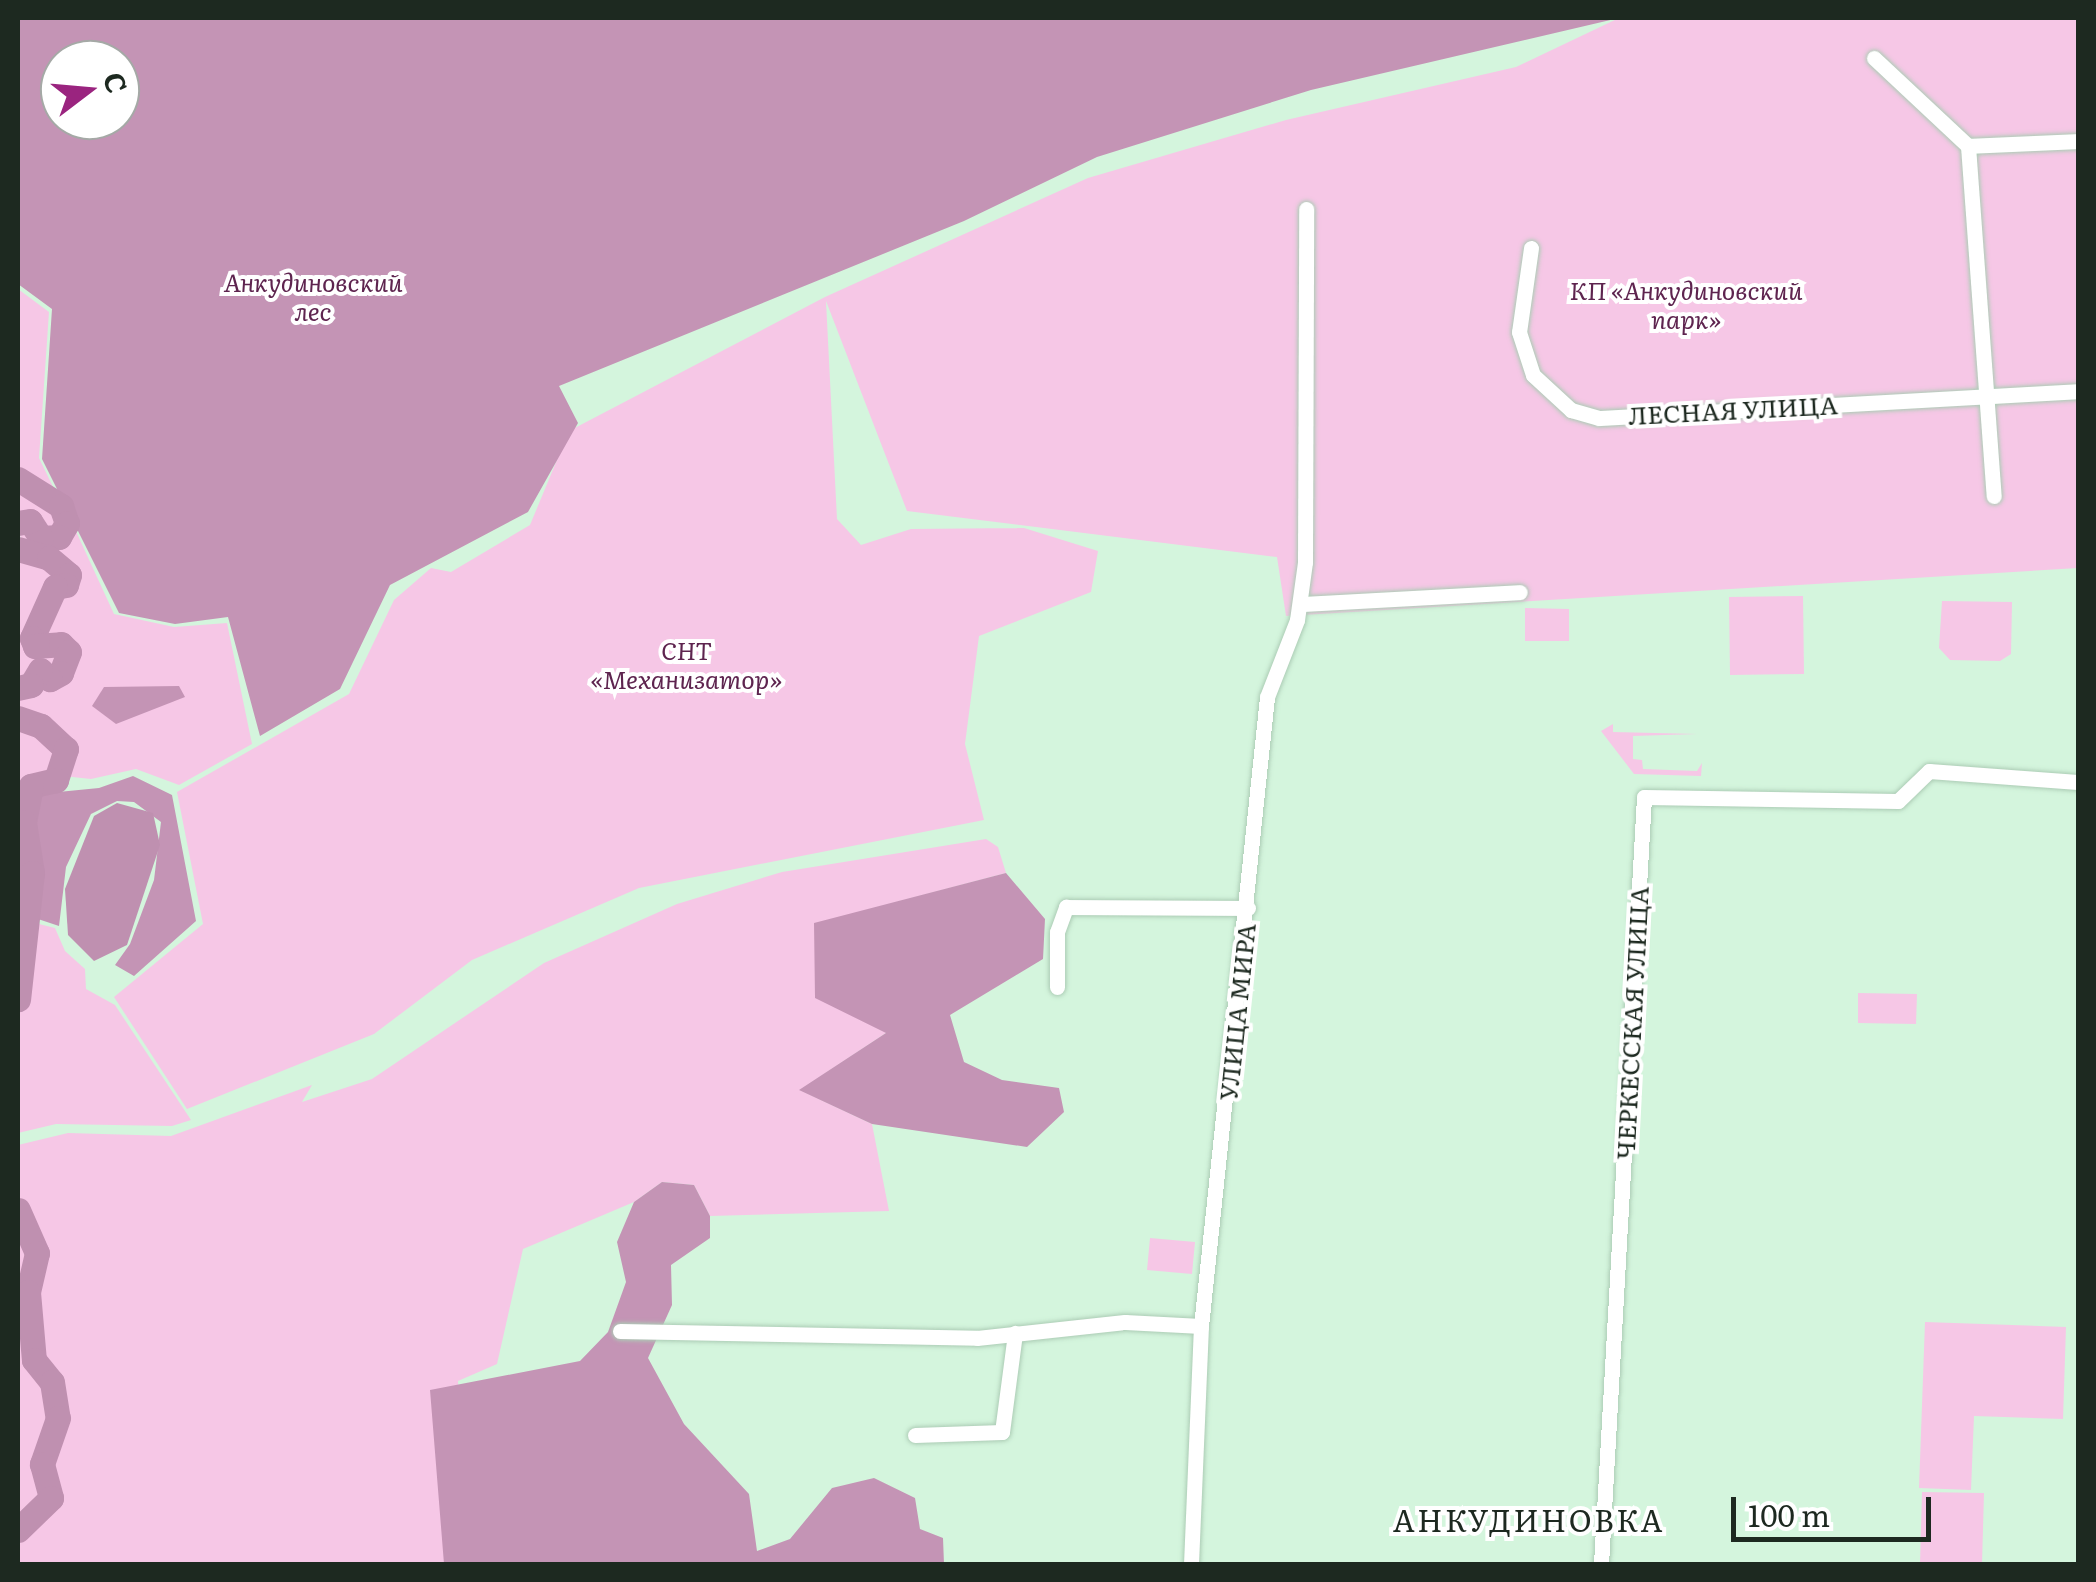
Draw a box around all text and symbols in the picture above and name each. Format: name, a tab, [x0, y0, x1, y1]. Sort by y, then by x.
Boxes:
north arrow	[40, 40, 140, 140]
text: С	[94, 67, 140, 98]
park label: Анкудиновский лес	[223, 268, 403, 327]
park label: КП «Анкудиновский парк»	[1570, 276, 1802, 335]
street label: ЛЕСНАЯ УЛИЦА	[1627, 390, 1839, 430]
park label: СНТ «Механизатор»	[590, 636, 782, 695]
street label: ЧЕРКЕССКАЯ УЛИЦА	[1610, 886, 1654, 1160]
street label: УЛИЦА МИРА	[1213, 922, 1261, 1102]
scale bar	[1736, 1477, 1936, 1539]
text: 100 m	[1748, 1492, 1830, 1536]
district label: АНКУДИНОВКА	[1393, 1501, 1665, 1537]

